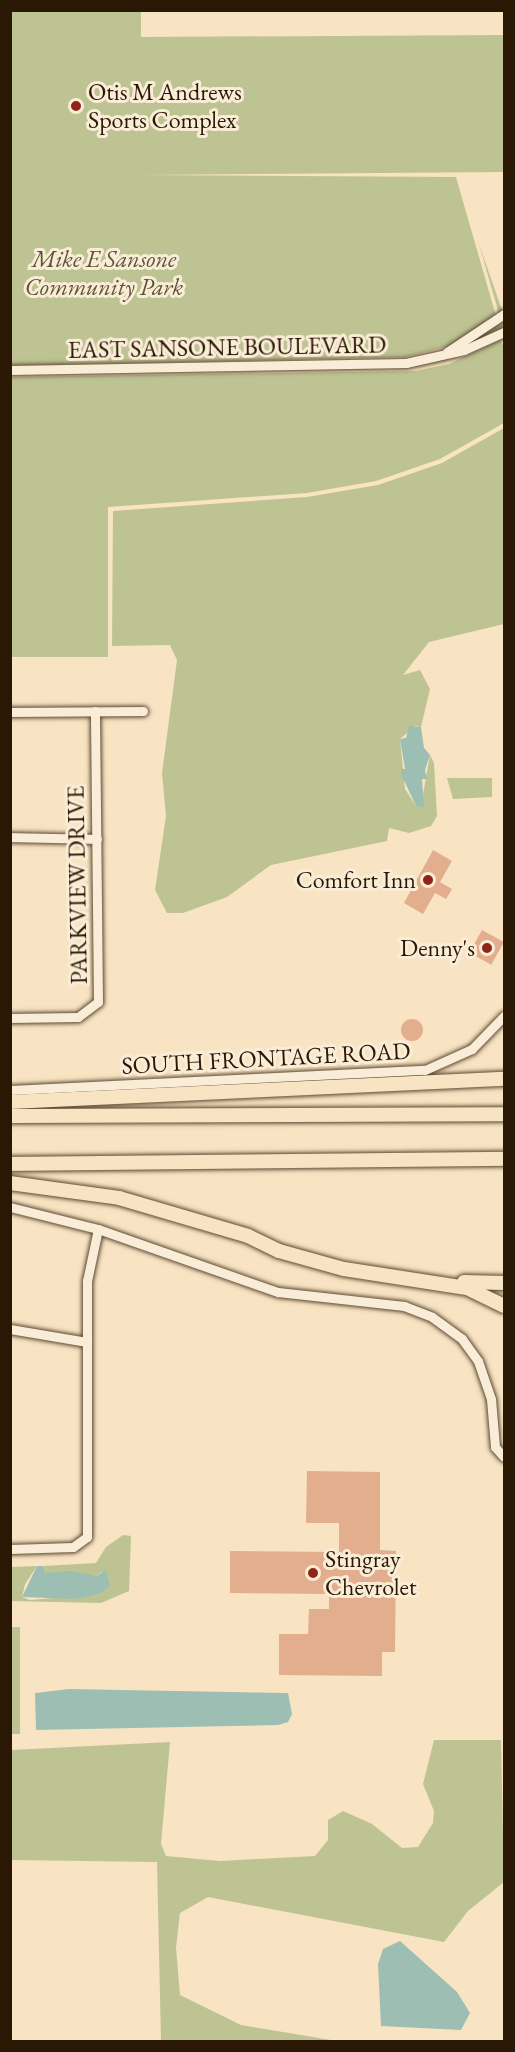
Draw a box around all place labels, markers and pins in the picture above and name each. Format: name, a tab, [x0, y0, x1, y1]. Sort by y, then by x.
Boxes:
place label: Otis M Andrews Sports Complex	[88, 78, 242, 134]
marker: Otis M Andrews Sports Complex	[69, 99, 83, 113]
place label: Comfort Inn	[296, 866, 416, 894]
marker: Comfort Inn	[421, 873, 435, 887]
place label: Denny's	[400, 934, 475, 962]
marker: Denny's	[480, 941, 494, 955]
place label: Stingray Chevrolet	[325, 1545, 416, 1601]
marker: Stingray Chevrolet	[306, 1566, 320, 1580]

